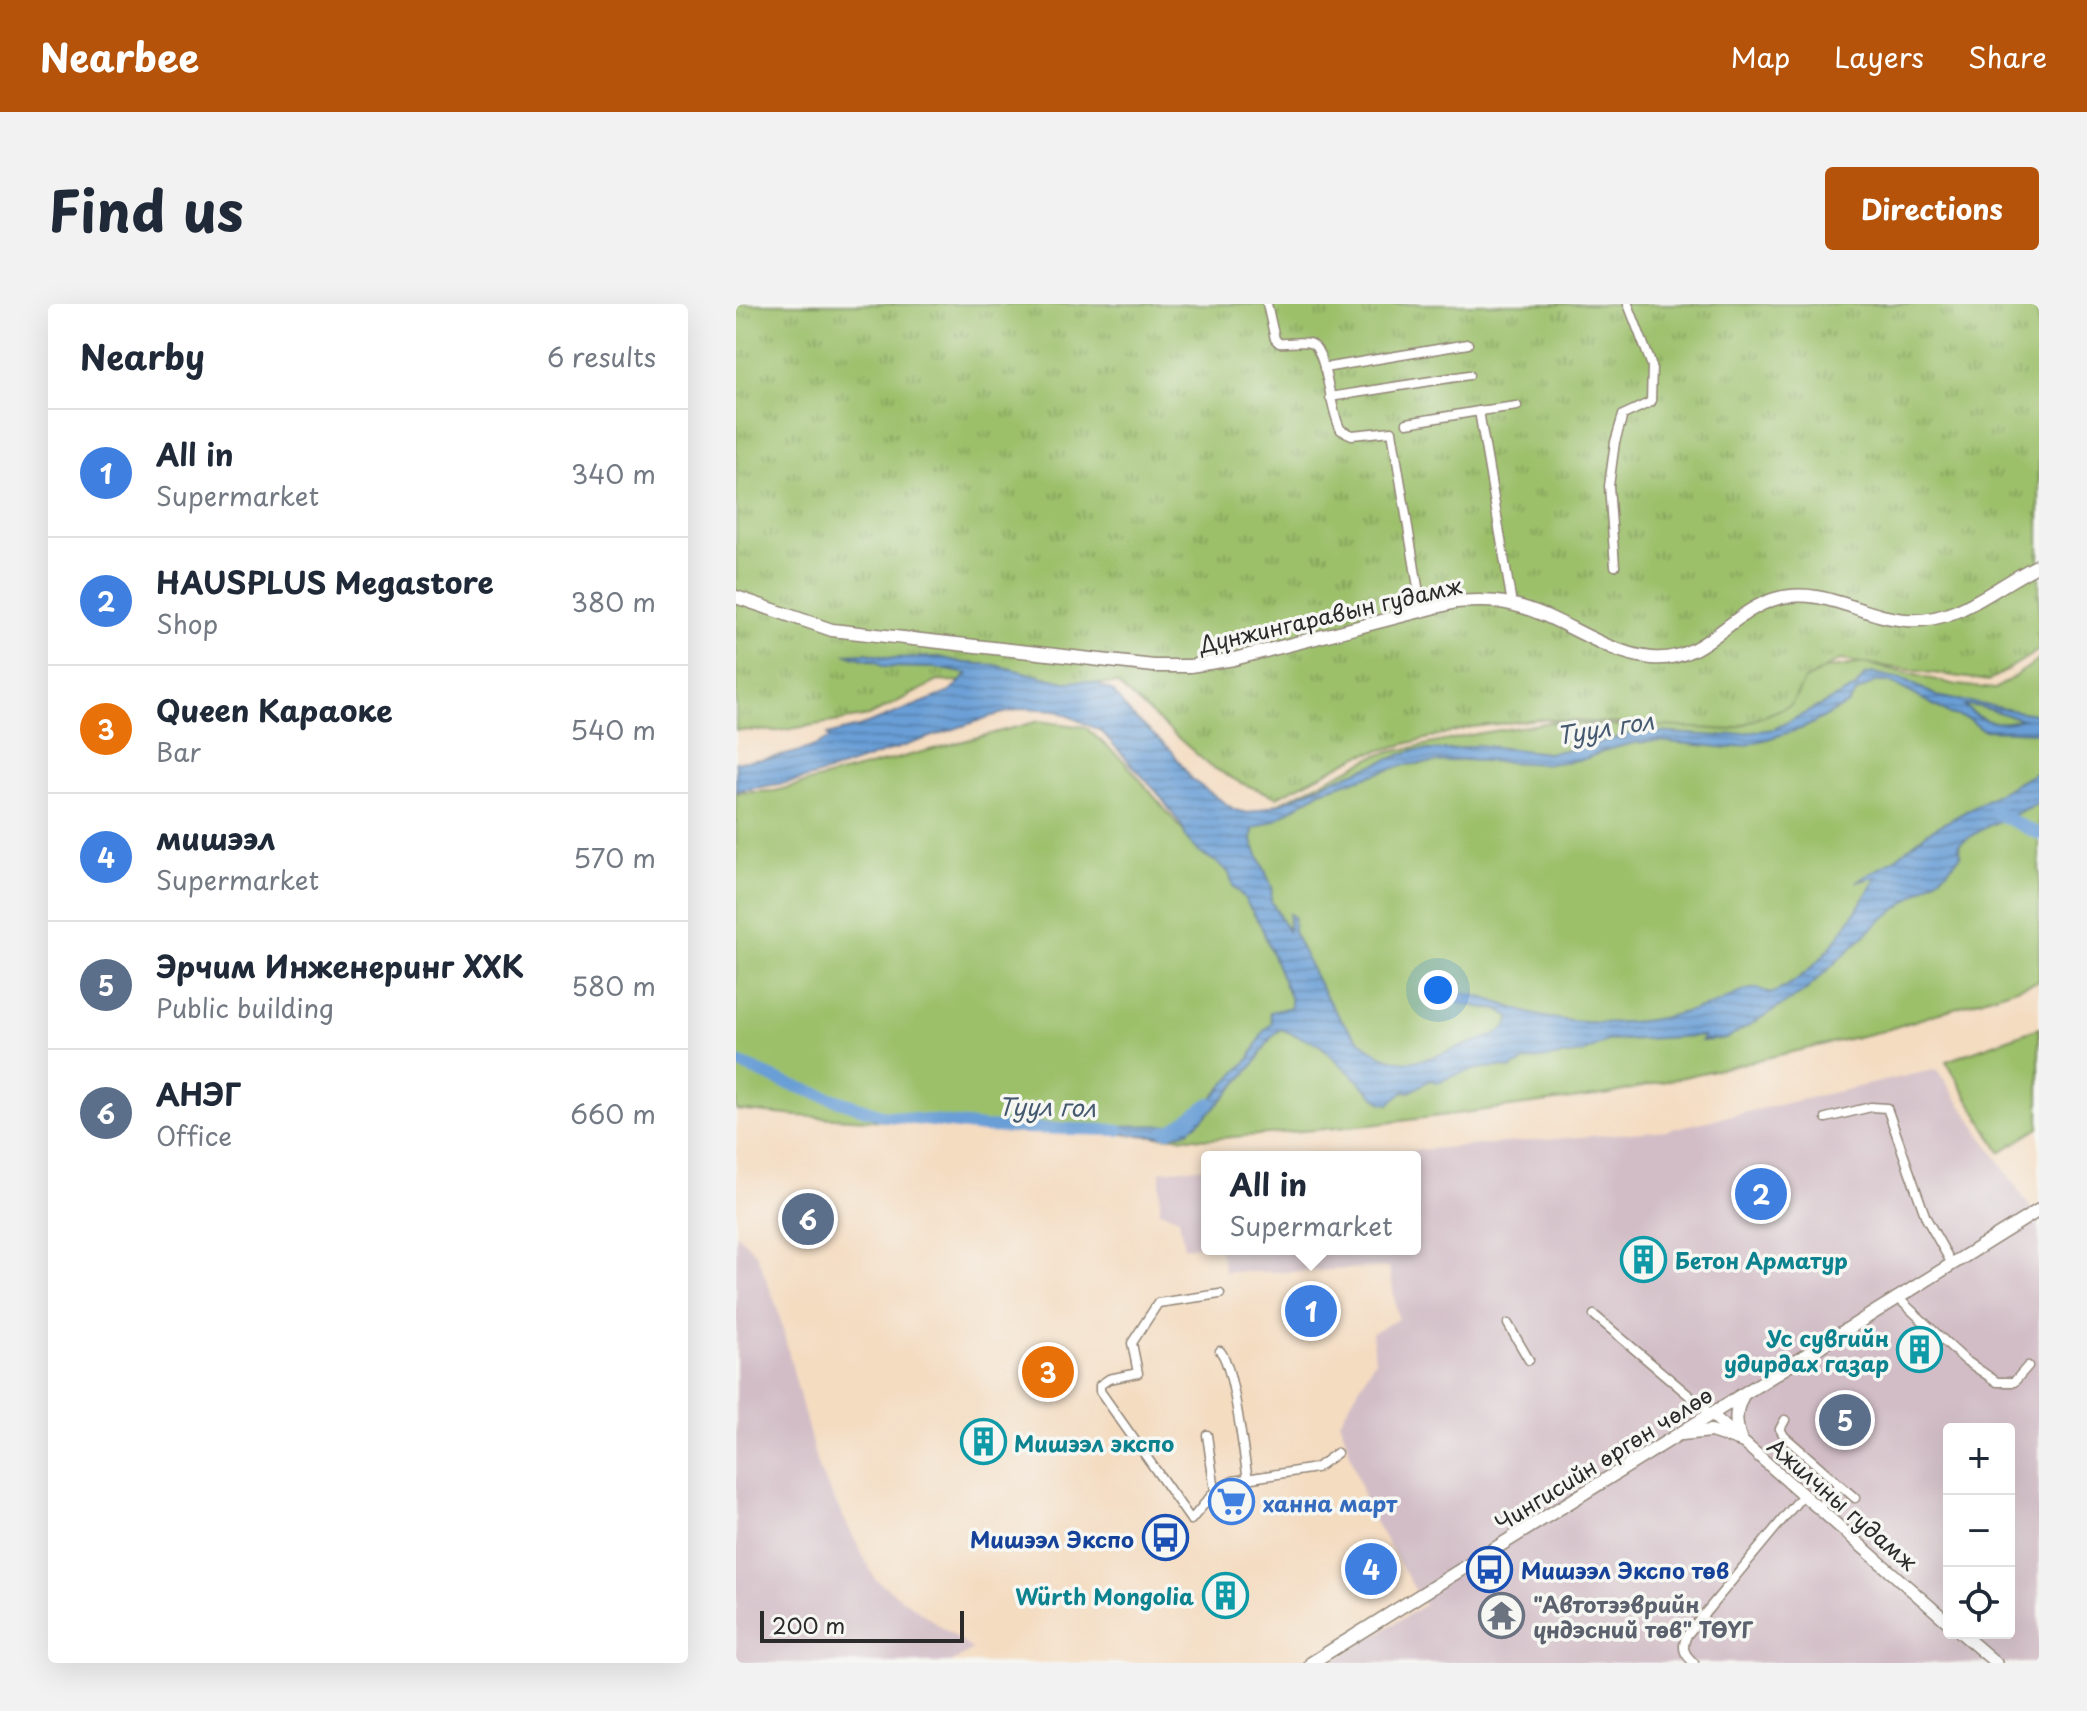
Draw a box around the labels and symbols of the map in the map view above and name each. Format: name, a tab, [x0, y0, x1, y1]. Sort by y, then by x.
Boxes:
street label: Дүнжингаравын гудамж	[1194, 568, 1465, 661]
water label: Туул гол	[1554, 702, 1656, 752]
your location	[1418, 970, 1458, 1010]
water label: Туул гол	[998, 1087, 1096, 1125]
pin: 2	[1735, 1164, 1787, 1224]
pin: 6	[782, 1189, 834, 1249]
building icon: Бетон Арматур	[1620, 1235, 1668, 1283]
place label: Бетон Арматур	[1675, 1243, 1848, 1276]
pin: 1	[1285, 1281, 1337, 1341]
place label: Ус сувгийн удирдах газар	[1724, 1321, 1889, 1379]
building icon: Ус сувгийн удирдах газар	[1896, 1326, 1944, 1374]
pin: 3	[1022, 1342, 1074, 1402]
street label: Чингисийн өргөн чөлөө	[1488, 1377, 1718, 1539]
pin: 5	[1819, 1390, 1871, 1450]
building icon: Мишээл экспо	[959, 1418, 1007, 1466]
place label: Мишээл экспо	[1014, 1426, 1174, 1459]
street label: Ажилчны гудамж	[1761, 1429, 1925, 1577]
supermarket icon: ханна март	[1208, 1478, 1256, 1526]
place label: ханна март	[1263, 1486, 1398, 1519]
bus stop icon: Мишээл Экспо	[1141, 1514, 1189, 1562]
place label: Мишээл Экспо	[970, 1522, 1134, 1555]
pin: 4	[1345, 1539, 1397, 1599]
bus stop icon: Мишээл Экспо төв	[1466, 1545, 1514, 1593]
place label: Мишээл Экспо төв	[1521, 1553, 1729, 1586]
building icon: Würth Mongolia	[1201, 1571, 1249, 1619]
place label: Würth Mongolia	[1015, 1579, 1194, 1612]
place label: "Автотээврийн үндэсний төв" ТӨҮГ	[1533, 1587, 1753, 1645]
temple icon: "Автотээврийн үндэсний төв" ТӨҮГ	[1478, 1592, 1526, 1640]
scale bar	[760, 1607, 964, 1643]

